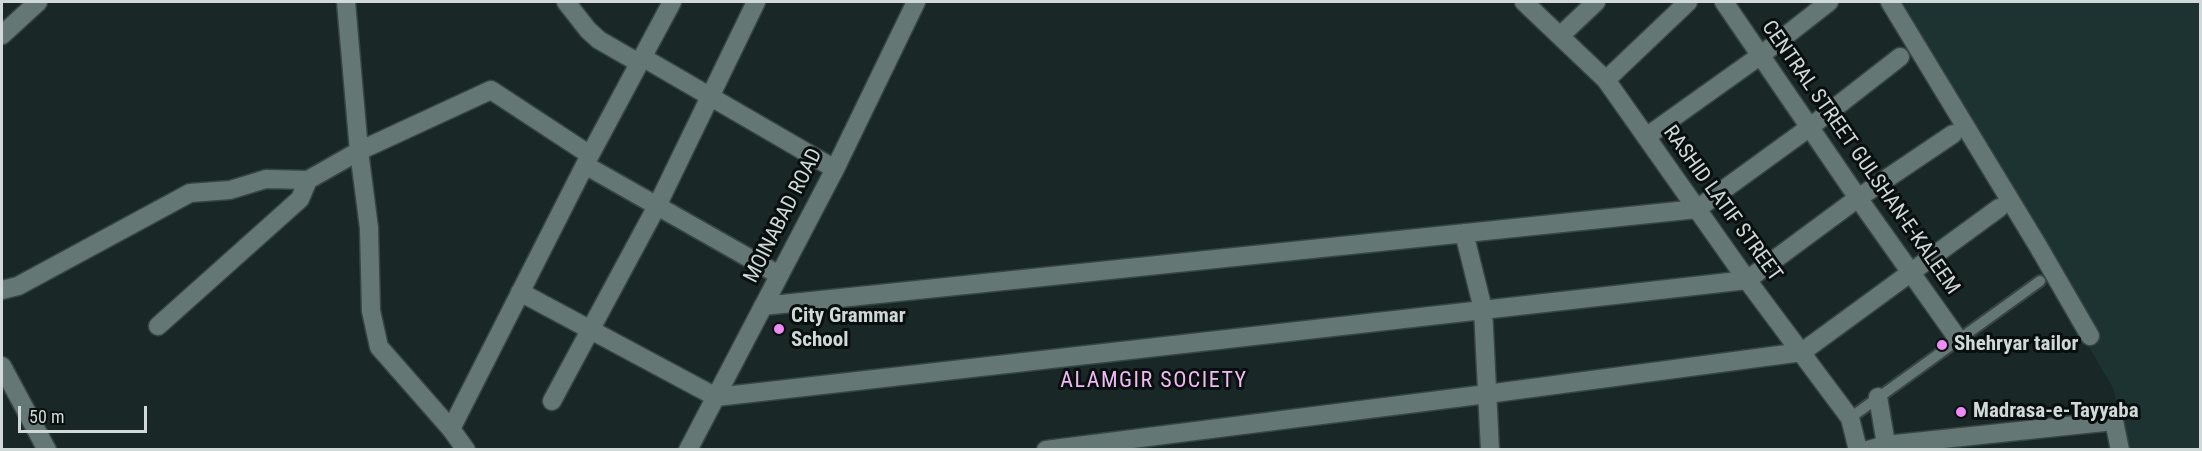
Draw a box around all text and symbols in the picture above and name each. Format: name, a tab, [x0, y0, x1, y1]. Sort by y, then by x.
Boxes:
street label: CENTRAL STREET GULSHAN-E-KALEEM	[1755, 16, 1965, 300]
street label: RASHID LATIF STREET	[1657, 121, 1787, 287]
street label: MOINABAD ROAD	[739, 145, 829, 287]
place label: City Grammar School	[791, 304, 906, 354]
marker: City Grammar School	[772, 322, 786, 336]
place label: Shehryar tailor	[1954, 332, 2078, 358]
marker: Shehryar tailor	[1935, 338, 1949, 352]
district label: ALAMGIR SOCIETY	[1060, 368, 1248, 394]
scale bar	[21, 394, 150, 432]
place label: Madrasa-e-Tayyaba	[1973, 399, 2139, 425]
marker: Madrasa-e-Tayyaba	[1954, 405, 1968, 419]
text: 50 m	[29, 406, 64, 427]

